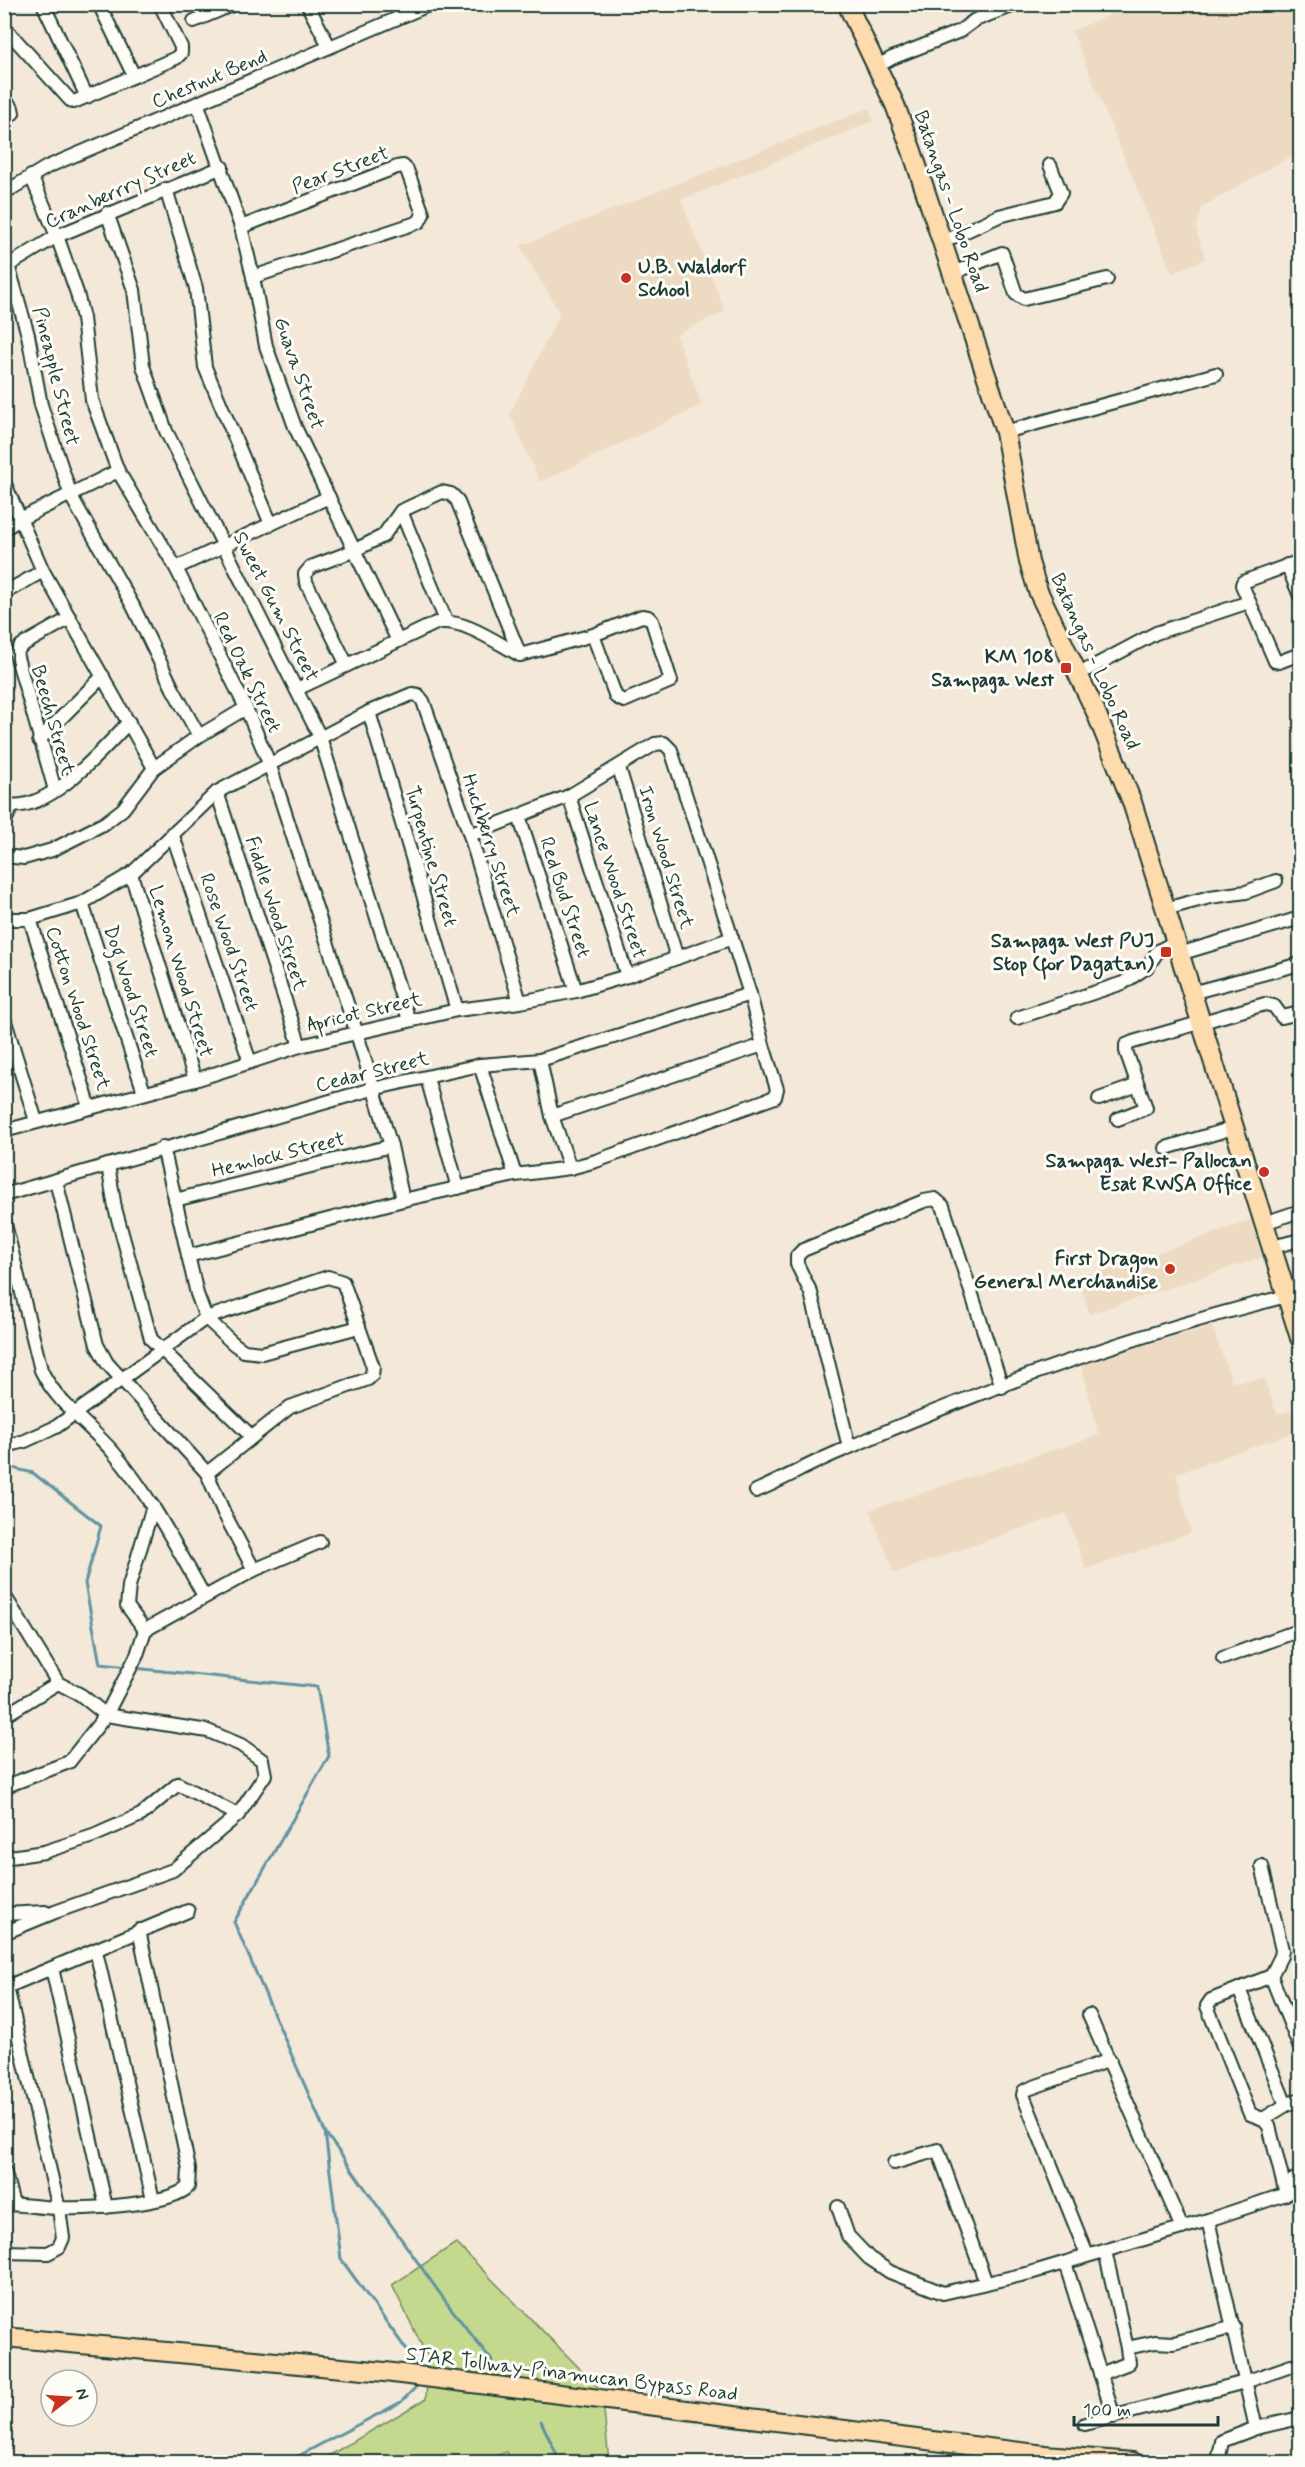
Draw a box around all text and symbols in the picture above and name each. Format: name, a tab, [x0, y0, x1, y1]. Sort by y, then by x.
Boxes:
street label: Chestnut Bend	[148, 43, 271, 116]
street label: Batangas - Lobo Road	[907, 107, 994, 296]
street label: Pear Street	[288, 140, 393, 201]
street label: Cranberrry Street	[41, 145, 200, 236]
place label: U.B. Waldorf School	[638, 254, 747, 304]
marker: U.B. Waldorf School	[619, 271, 633, 285]
street label: Pineapple Street	[25, 304, 86, 449]
street label: Guava Street	[267, 314, 330, 433]
street label: Sweet Gum Street	[226, 527, 325, 686]
street label: Batangas - Lobo Road	[1044, 569, 1146, 754]
street label: Red Oak Street	[206, 608, 288, 738]
place label: KM 108 Sampaga West	[931, 644, 1054, 694]
marker: KM 108 Sampaga West	[1059, 661, 1073, 675]
street label: Beech Street	[24, 662, 81, 779]
street label: Huckberry Street	[455, 770, 527, 921]
street label: Turpentine Street	[398, 783, 464, 930]
street label: Iron Wood Street	[631, 783, 700, 932]
street label: Lance Wood Street	[576, 798, 653, 963]
street label: Fiddle Wood Street	[238, 833, 313, 994]
street label: Red Bud Street	[532, 834, 597, 961]
street label: Rose Wood Street	[192, 870, 265, 1015]
street label: Lemon Wood Street	[142, 882, 220, 1061]
street label: Dog Wood Street	[95, 922, 165, 1062]
street label: Cotton Wood Street	[38, 923, 117, 1094]
place label: Sampaga West PUJ Stop (for Dagatan)	[991, 928, 1155, 980]
marker: Sampaga West PUJ Stop (for Dagatan)	[1159, 945, 1173, 959]
street label: Apricot Street	[304, 986, 425, 1040]
street label: Cedar Street	[313, 1045, 432, 1100]
street label: Hemlock Street	[209, 1126, 348, 1185]
place label: Sampaga West- Pallocan Esat RWSA Office	[1046, 1148, 1252, 1198]
marker: Sampaga West- Pallocan Esat RWSA Office	[1257, 1165, 1271, 1179]
place label: First Dragon General Merchandise	[974, 1246, 1159, 1296]
marker: First Dragon General Merchandise	[1163, 1262, 1177, 1276]
street label: STAR Tollway-Pinamucan Bypass Road	[405, 2341, 739, 2408]
north arrow	[39, 2368, 99, 2428]
text: N	[70, 2386, 94, 2402]
scale bar	[1074, 2389, 1218, 2427]
text: 100 m	[1083, 2399, 1131, 2423]

